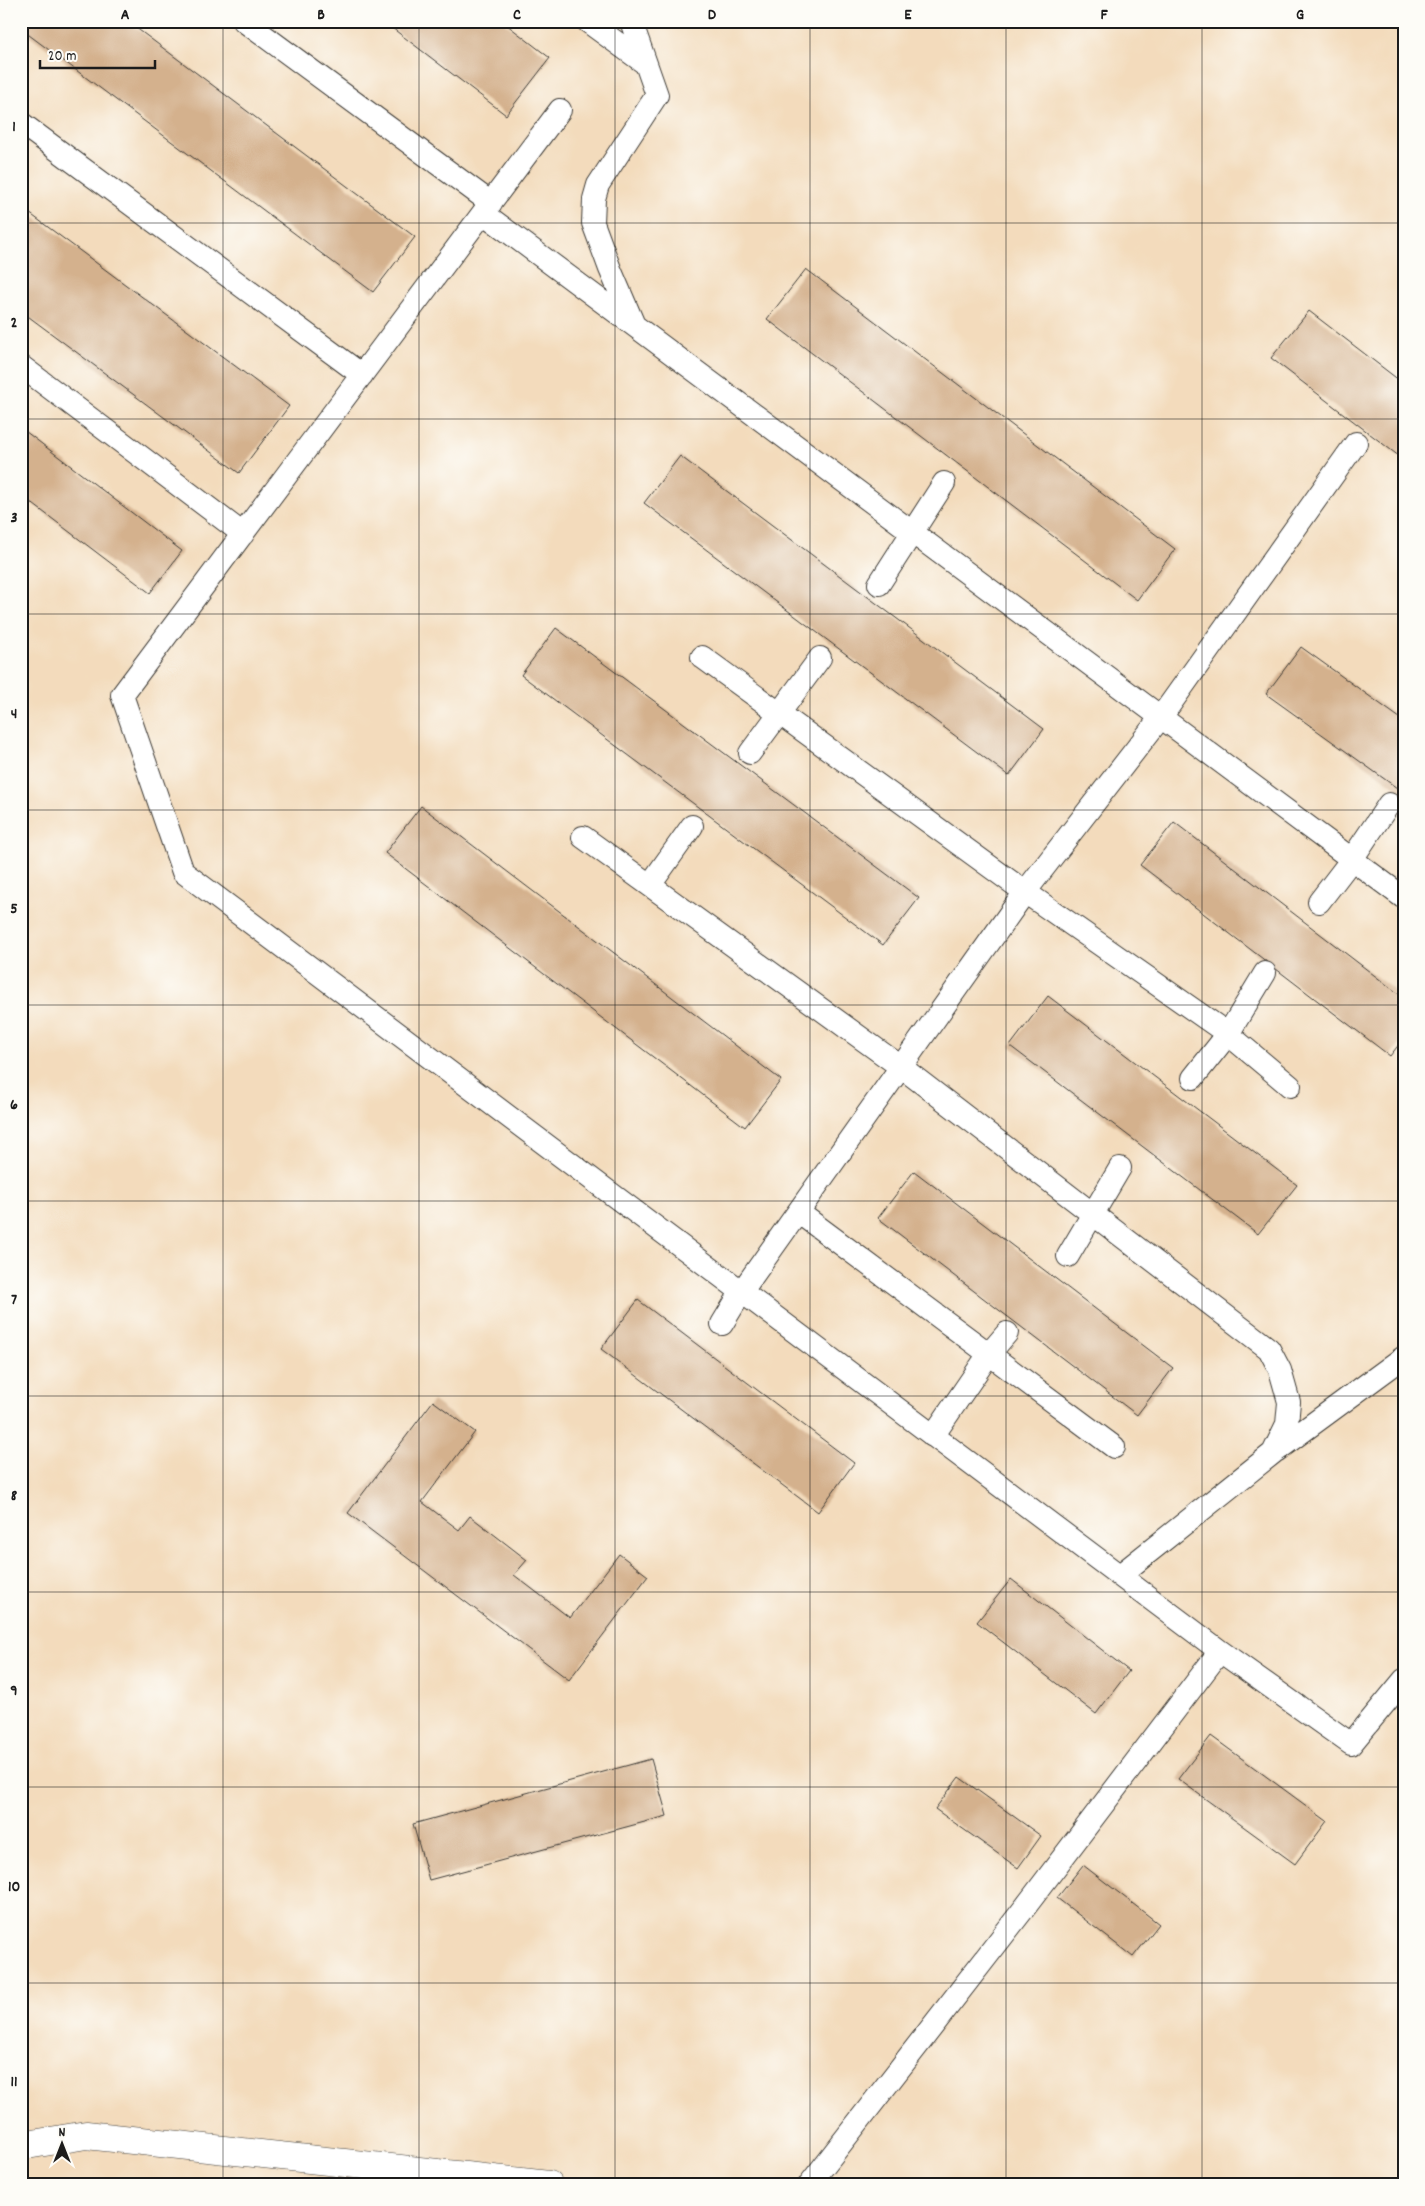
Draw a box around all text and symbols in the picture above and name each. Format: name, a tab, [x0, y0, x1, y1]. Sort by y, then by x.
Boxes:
text: A	[121, 4, 130, 27]
text: B	[317, 4, 325, 27]
text: C	[513, 4, 521, 27]
text: D	[708, 4, 717, 27]
text: E	[904, 4, 912, 27]
text: F	[1100, 4, 1108, 27]
text: G	[1296, 4, 1304, 27]
scale bar	[40, 38, 155, 70]
text: 20 m	[48, 46, 76, 68]
text: 1	[12, 116, 16, 139]
text: 2	[11, 312, 18, 335]
text: 3	[10, 507, 18, 530]
text: 4	[11, 703, 17, 726]
text: 5	[10, 898, 18, 921]
text: 6	[10, 1094, 18, 1117]
text: 7	[11, 1289, 17, 1312]
text: 8	[11, 1485, 18, 1508]
text: 9	[10, 1680, 18, 1703]
text: 10	[8, 1876, 20, 1899]
text: 11	[10, 2071, 18, 2094]
north arrow	[38, 2118, 88, 2168]
text: N	[59, 2123, 66, 2143]

